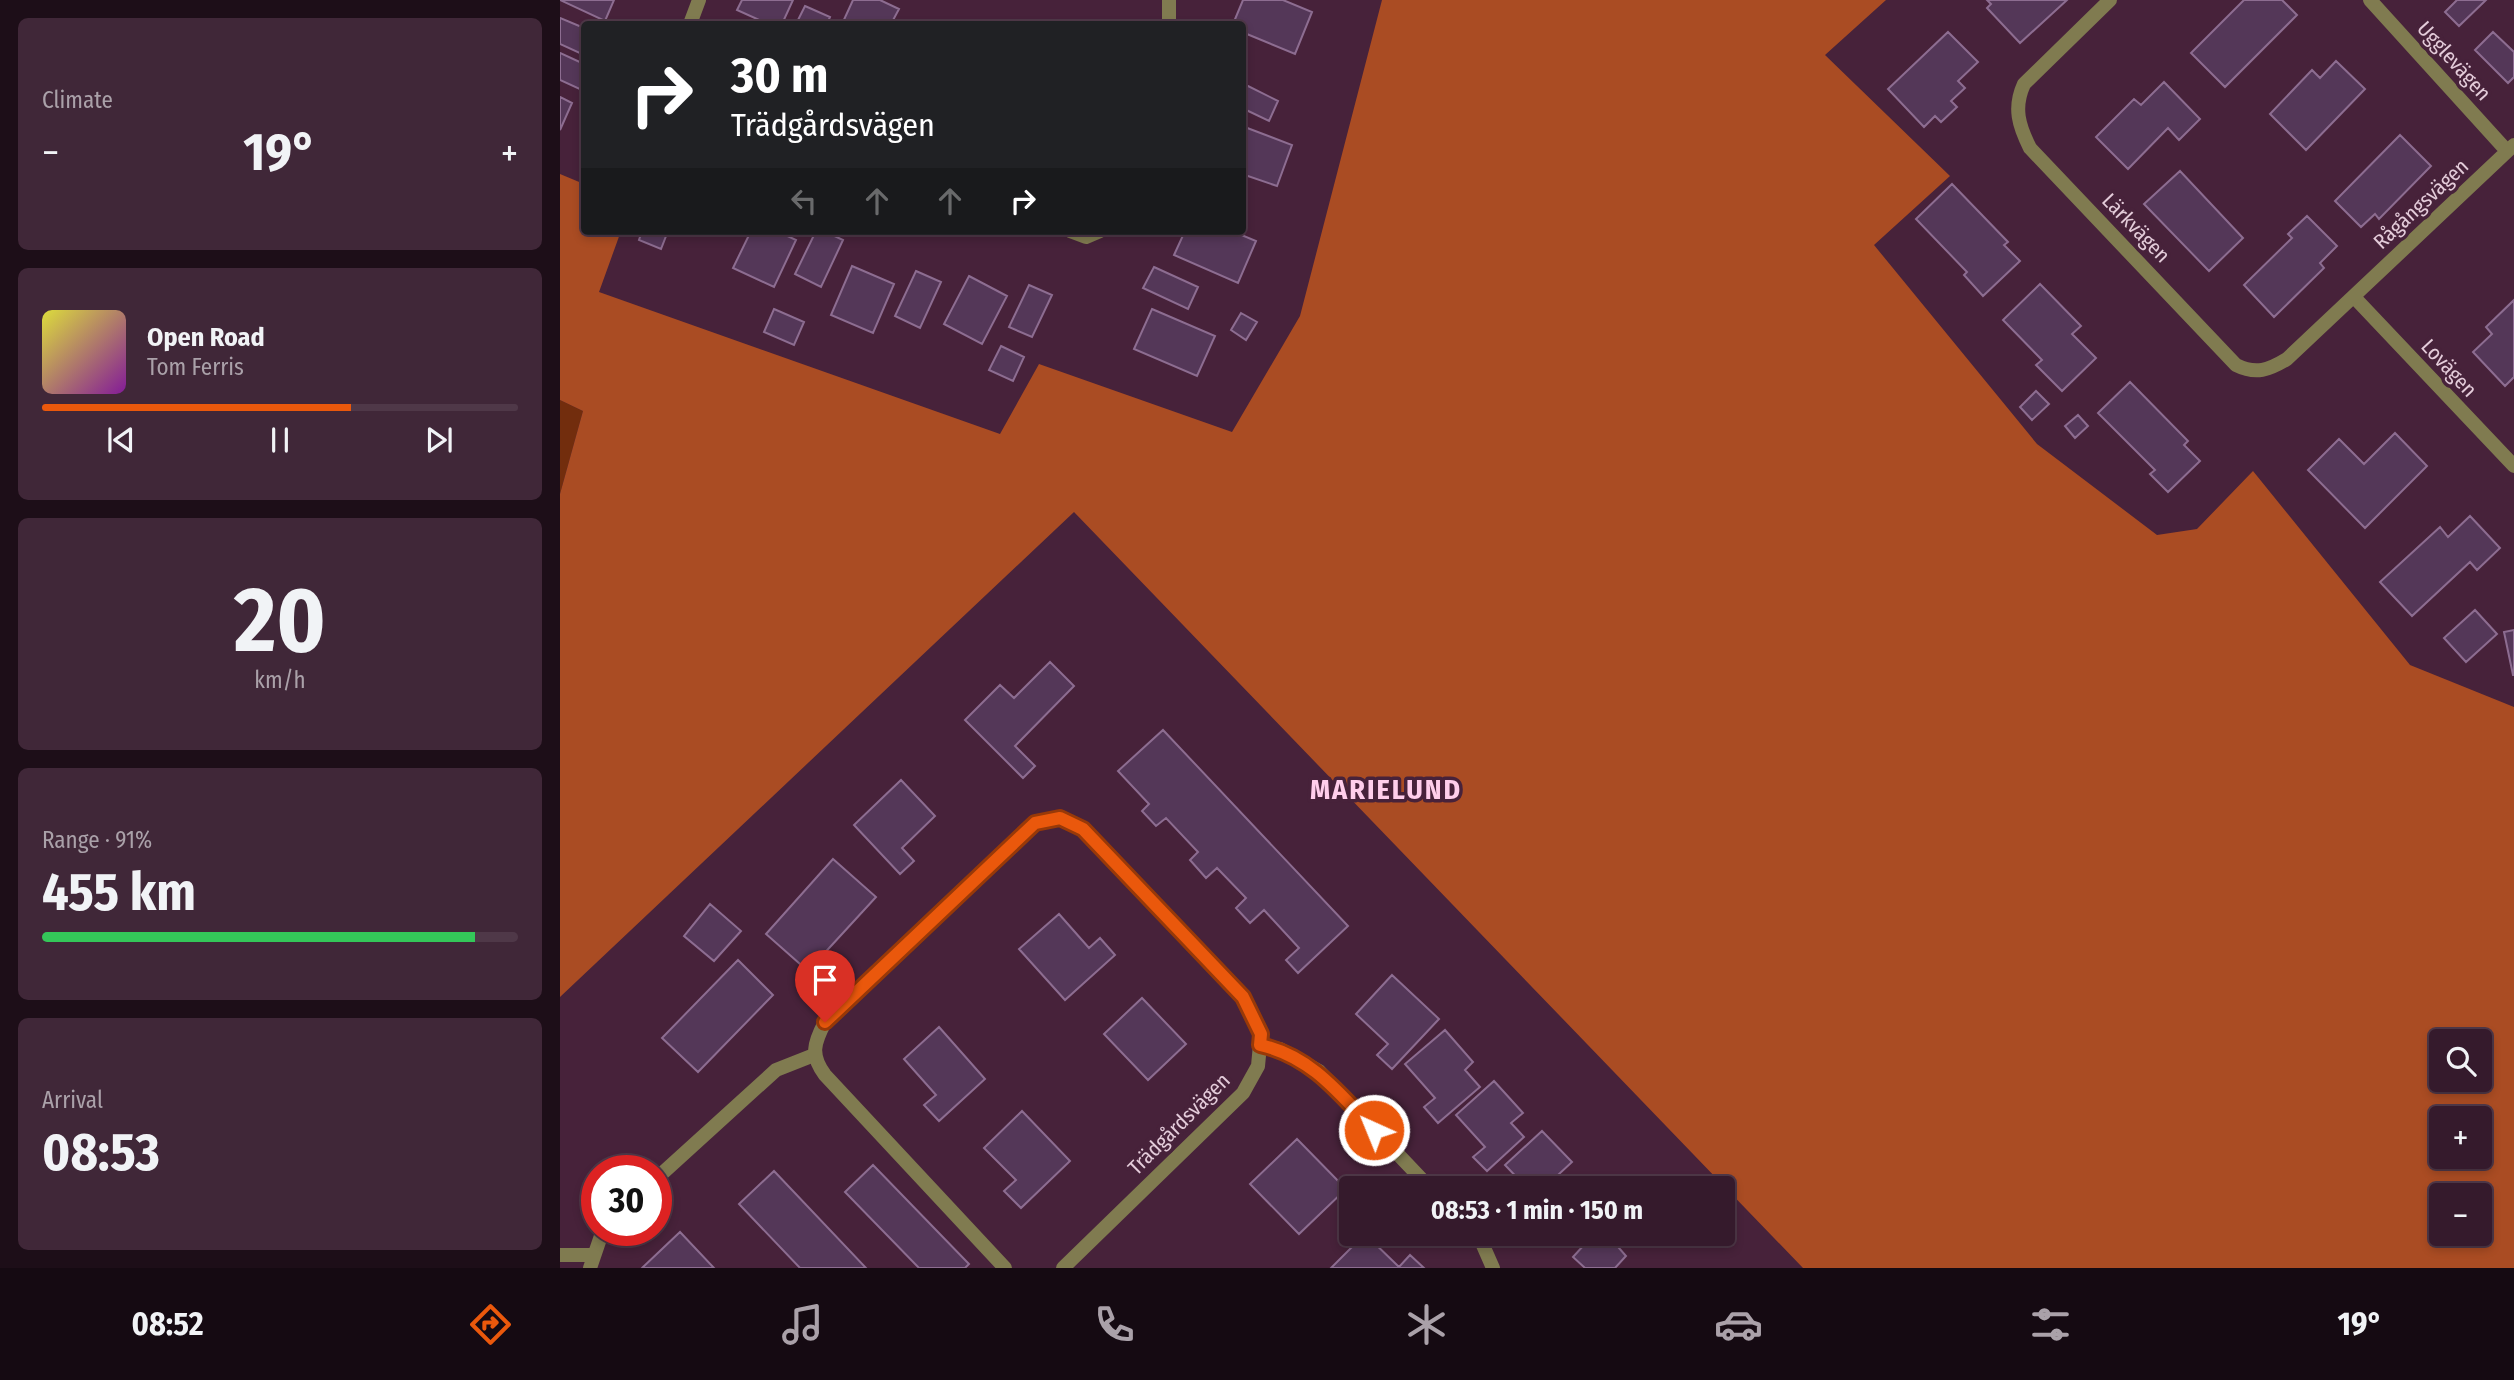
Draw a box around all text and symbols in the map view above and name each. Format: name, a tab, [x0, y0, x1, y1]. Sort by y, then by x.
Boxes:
street label: Ugglevägen	[2412, 16, 2496, 106]
text: 30 m	[731, 46, 829, 105]
icon: right	[616, 49, 707, 140]
text: Climate	[42, 86, 113, 114]
text: Trädgårdsvägen	[731, 106, 935, 144]
text: 19°	[243, 121, 317, 184]
text: −	[42, 130, 59, 176]
text: +	[501, 130, 518, 176]
street label: Rågångsvägen	[2368, 153, 2474, 255]
icon: left	[785, 182, 823, 220]
icon: ahead	[858, 182, 896, 220]
icon: ahead	[931, 182, 969, 220]
icon: right	[1004, 182, 1042, 220]
street label: Lärkvägen	[2097, 188, 2175, 268]
text: Open Road	[147, 322, 265, 353]
street label: Lovägen	[2416, 334, 2482, 402]
text: Tom Ferris	[147, 353, 244, 381]
icon: previous	[102, 421, 140, 459]
icon: pause	[261, 421, 299, 459]
icon: next	[420, 421, 458, 459]
text: 20	[234, 566, 326, 675]
text: km/h	[254, 666, 306, 694]
district label: MARIELUND	[1310, 773, 1462, 806]
text: Range · 91%	[42, 826, 152, 854]
text: 455 km	[42, 861, 196, 924]
pin	[795, 950, 855, 1022]
icon: arrive	[806, 961, 844, 999]
map controls	[2429, 1029, 2492, 1246]
button: search	[2429, 1029, 2492, 1092]
street label: Trädgårdsvägen	[1122, 1067, 1236, 1181]
text: Arrival	[42, 1086, 103, 1114]
position arrow	[1337, 1093, 1411, 1167]
button: +	[2429, 1106, 2492, 1169]
text: 08:53	[42, 1121, 160, 1184]
speed limit sign: 30	[581, 1155, 672, 1246]
button: −	[2429, 1183, 2492, 1246]
text: 08:53 · 1 min · 150 m	[1431, 1195, 1643, 1226]
icon: directions	[466, 1300, 515, 1349]
icon: music	[778, 1300, 827, 1349]
icon: phone	[1090, 1300, 1139, 1349]
icon: climate	[1402, 1300, 1451, 1349]
icon: car	[1714, 1300, 1763, 1349]
icon: filters	[2026, 1300, 2075, 1349]
text: 08:52	[131, 1305, 204, 1343]
text: 19°	[2337, 1305, 2383, 1343]

